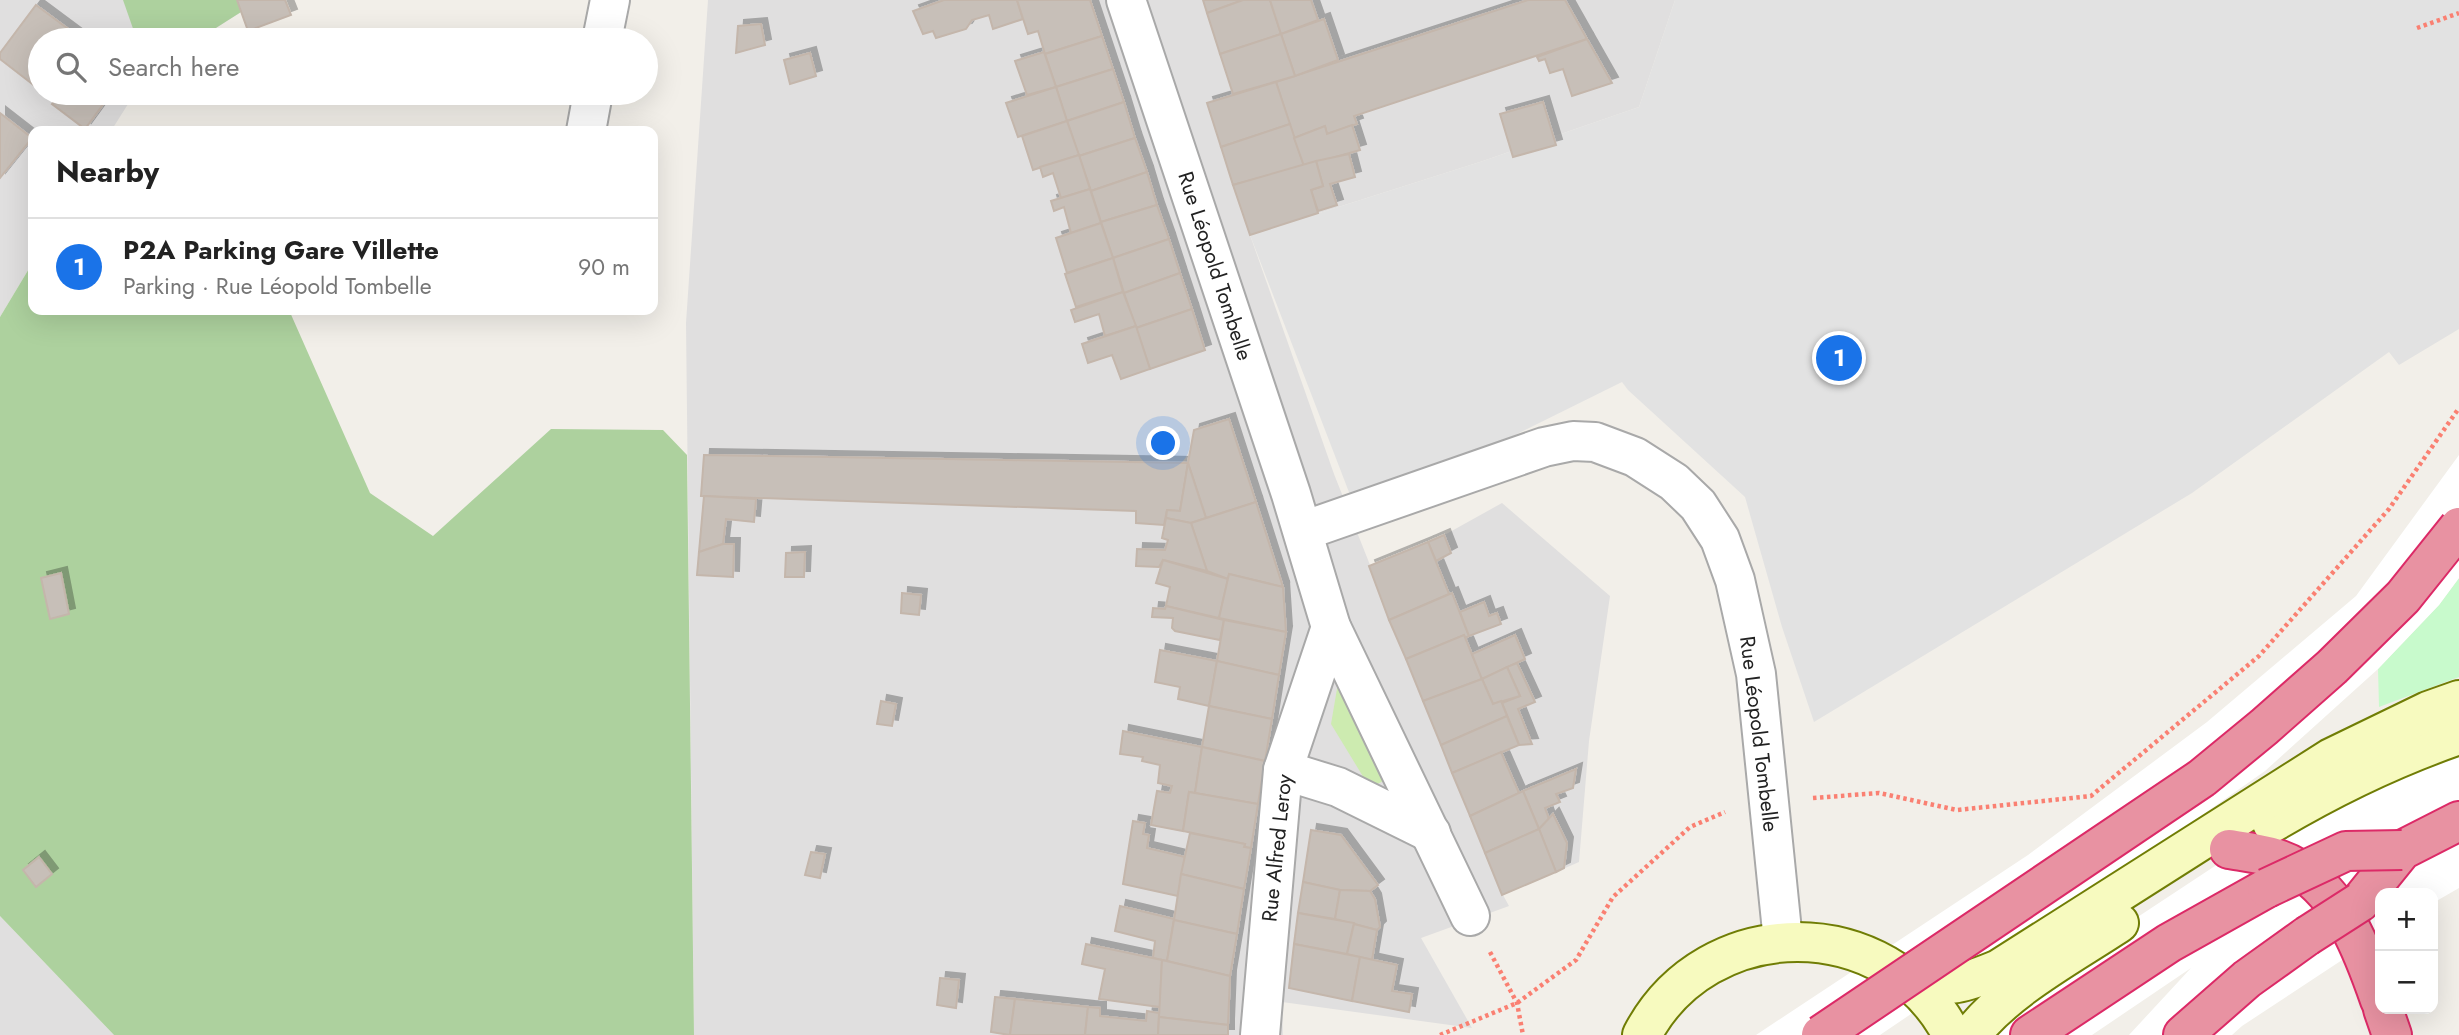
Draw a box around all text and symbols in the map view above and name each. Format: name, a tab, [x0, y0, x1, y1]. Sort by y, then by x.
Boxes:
search box	[28, 28, 658, 105]
icon: search	[52, 48, 90, 86]
text: Search here	[108, 48, 240, 86]
text: Nearby	[56, 150, 159, 193]
street label: Rue Léopold Tombelle	[1170, 168, 1260, 364]
text: P2A Parking Gare Villette	[123, 231, 439, 269]
text: 1	[73, 250, 85, 284]
text: 90 m	[578, 250, 630, 284]
text: Parking · Rue Léopold Tombelle	[123, 269, 432, 303]
pin: 1	[1816, 332, 1862, 384]
your location	[1146, 426, 1180, 460]
street label: Rue Léopold Tombelle	[1732, 634, 1786, 834]
street label: Rue Alfred Leroy	[1254, 772, 1300, 923]
map controls	[2375, 888, 2438, 1014]
button: +	[2375, 888, 2438, 951]
button: −	[2375, 951, 2438, 1014]

